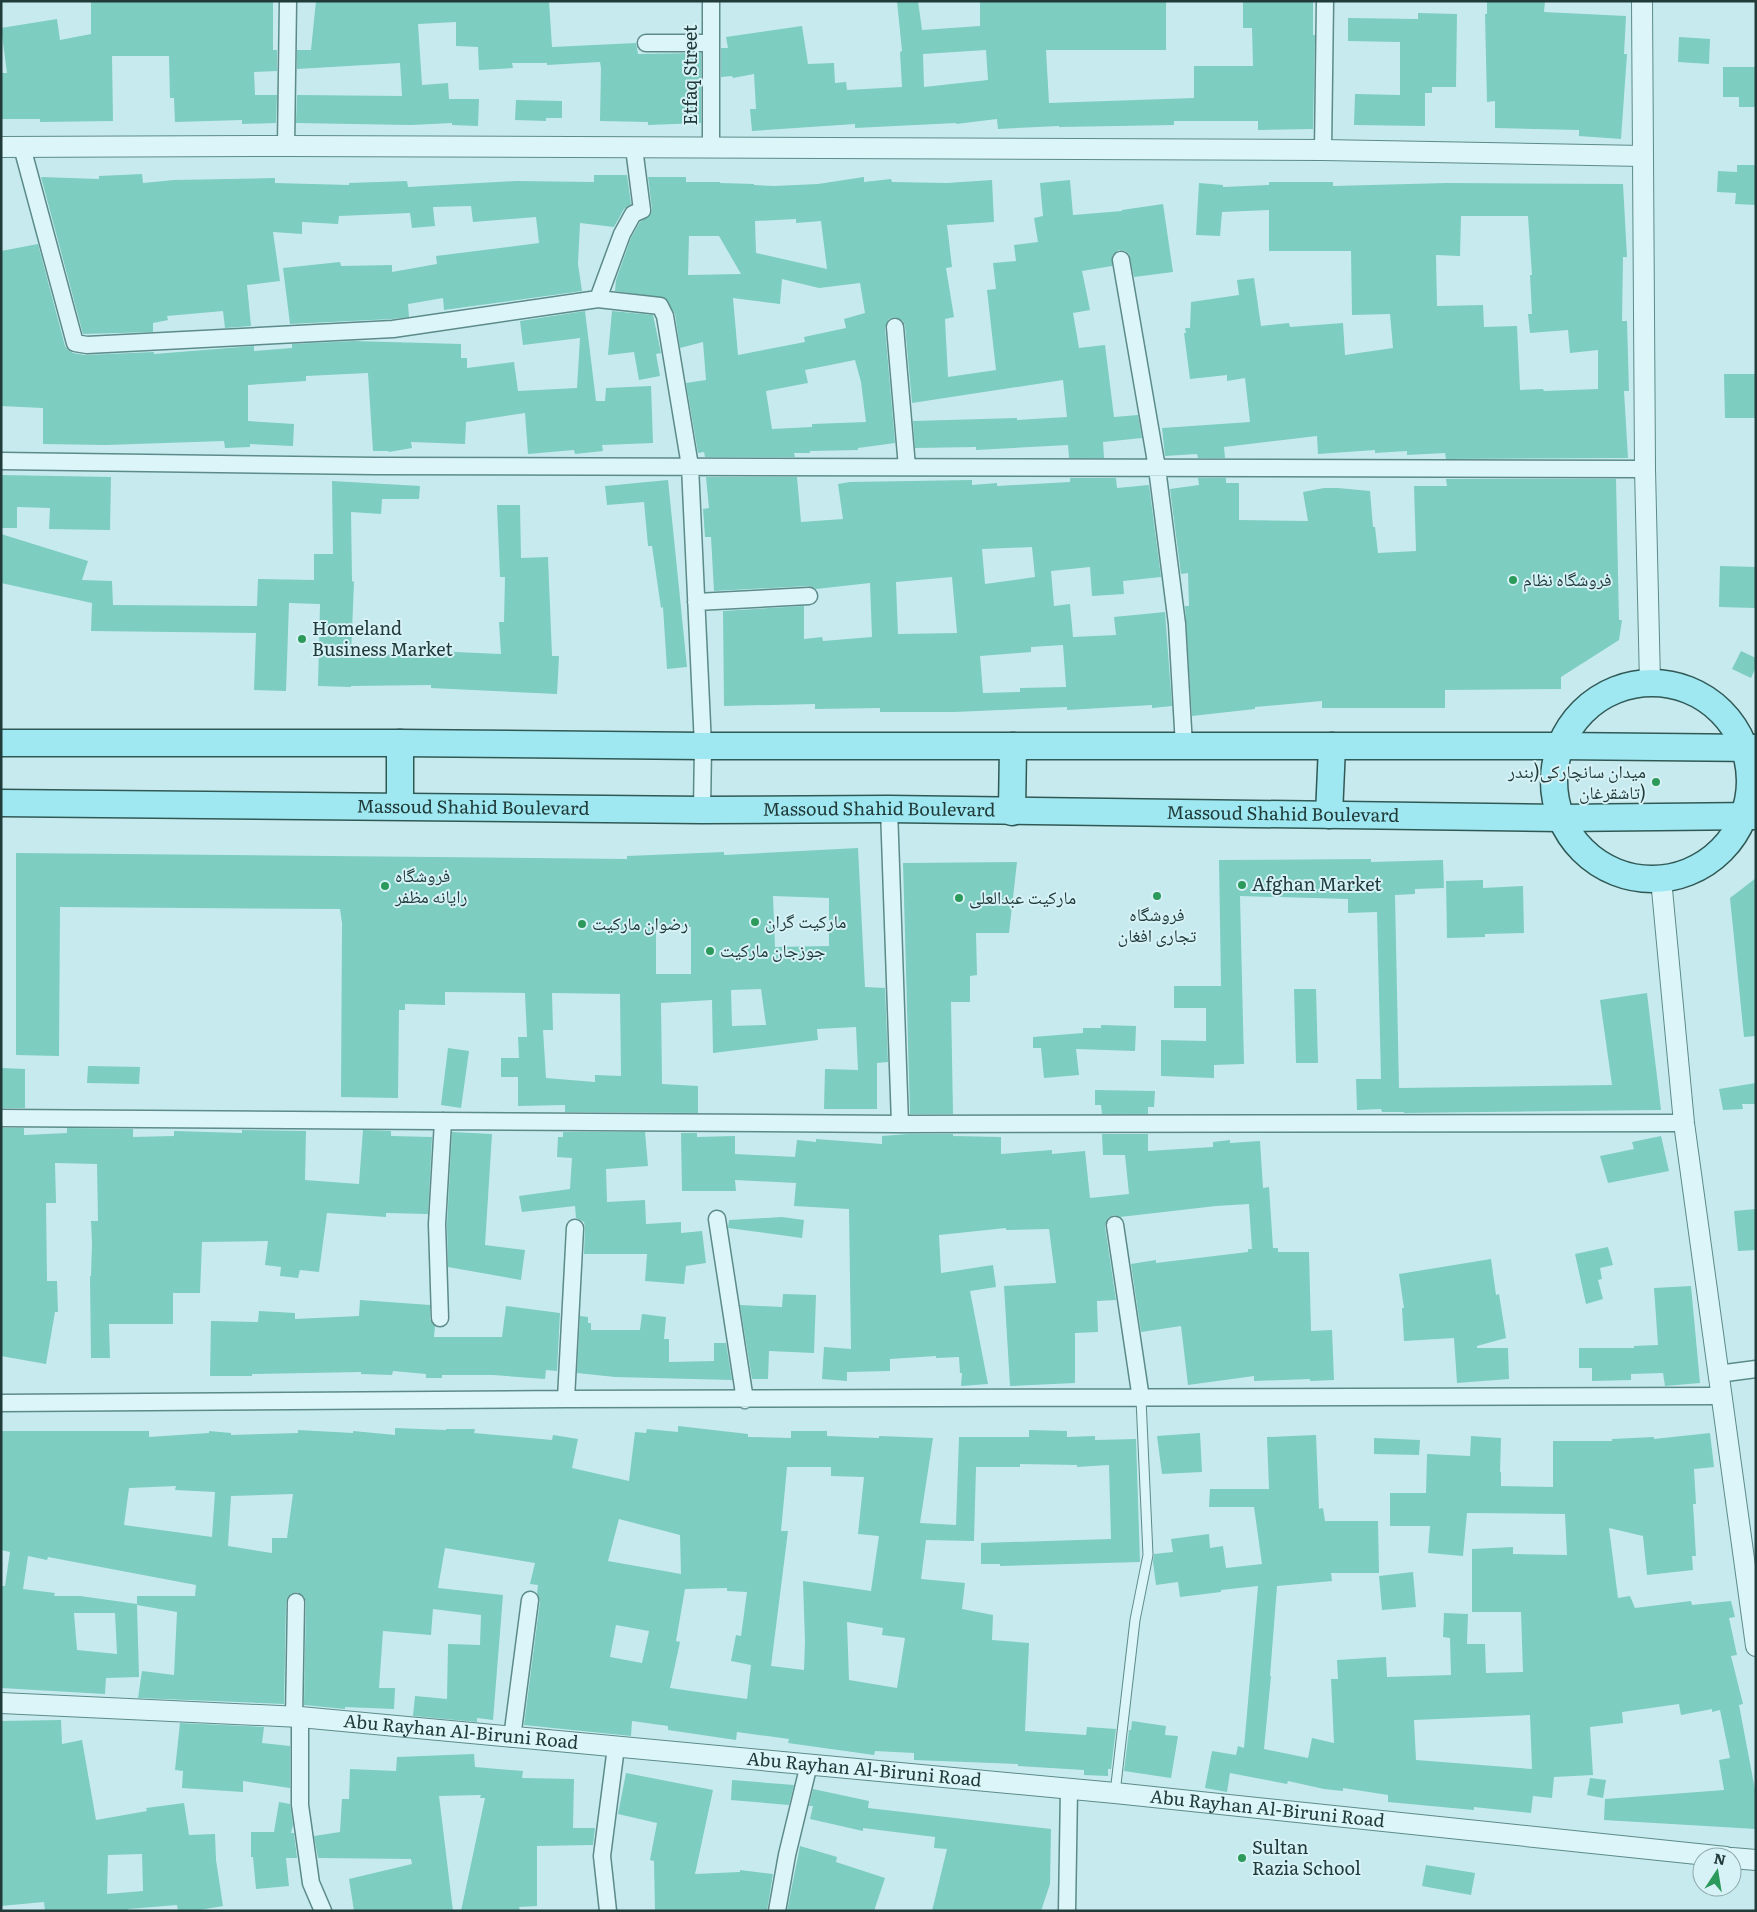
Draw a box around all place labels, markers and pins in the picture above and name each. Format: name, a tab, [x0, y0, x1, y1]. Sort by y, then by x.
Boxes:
place label: فروشگاه نظام	[1523, 565, 1612, 592]
marker: فروشگاه نظام	[1507, 574, 1519, 586]
place label: Homeland Business Market	[312, 614, 453, 662]
marker: Homeland Business Market	[296, 633, 308, 645]
place label: میدان سانچارکی(بندر تاشقرغان)	[1507, 757, 1646, 805]
marker: میدان سانچارکی(بندر تاشقرغان)	[1650, 776, 1662, 788]
place label: فروشگاه رایانه مظفر	[394, 861, 467, 909]
place label: Afghan Market	[1252, 870, 1382, 897]
marker: Afghan Market	[1236, 879, 1248, 891]
marker: فروشگاه رایانه مظفر	[379, 880, 391, 892]
place label: مارکیت عبدالعلی	[969, 883, 1076, 910]
marker: فروشگاه تجاری افغان	[1151, 890, 1163, 902]
marker: مارکیت عبدالعلی	[953, 892, 965, 904]
place label: فروشگاه تجاری افغان	[1118, 900, 1196, 948]
place label: مارکیت گران	[765, 907, 847, 934]
place label: رضوان مارکیت	[592, 909, 688, 936]
marker: مارکیت گران	[749, 916, 761, 928]
marker: رضوان مارکیت	[576, 918, 588, 930]
place label: جوزجان مارکیت	[720, 936, 825, 963]
marker: جوزجان مارکیت	[704, 945, 716, 957]
place label: Sultan Razia School	[1252, 1833, 1361, 1881]
marker: Sultan Razia School	[1236, 1852, 1248, 1864]

